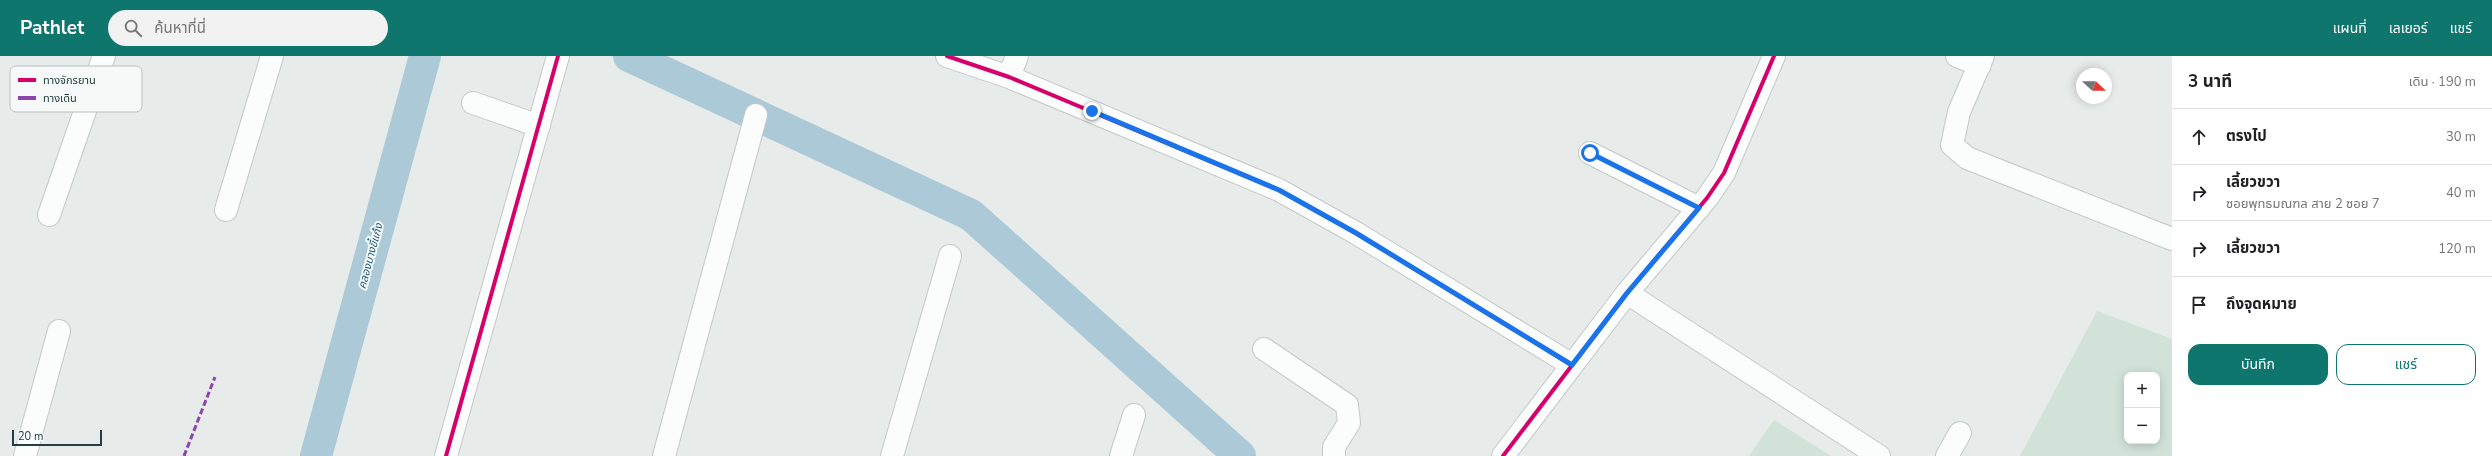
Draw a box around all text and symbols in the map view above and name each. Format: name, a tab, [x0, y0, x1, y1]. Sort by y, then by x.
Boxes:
search box	[108, 10, 388, 46]
text: Pathlet	[20, 15, 84, 41]
icon: search	[122, 17, 144, 39]
text: ค้นหาที่นี่	[154, 18, 206, 38]
text: แผนที่	[2333, 19, 2367, 38]
text: เลเยอร์	[2389, 19, 2428, 38]
text: แชร์	[2450, 19, 2472, 38]
legend	[10, 66, 142, 112]
north arrow	[2076, 68, 2112, 104]
text: 3 นาที	[2188, 70, 2232, 93]
text: ทางจักรยาน	[43, 73, 96, 88]
text: เดิน · 190 m	[2409, 73, 2476, 91]
text: ทางเดิน	[43, 91, 77, 106]
route end	[1083, 102, 1101, 120]
icon: ahead	[2188, 126, 2210, 148]
text: ตรงไป	[2226, 126, 2267, 146]
text: 30 m	[2446, 128, 2476, 146]
route start	[1581, 144, 1599, 162]
text: เลี้ยวขวา	[2226, 172, 2280, 192]
icon: right	[2188, 182, 2210, 204]
text: 40 m	[2446, 184, 2476, 202]
text: ซอยพุทธมณฑล สาย 2 ซอย 7	[2226, 195, 2380, 213]
water label: คลองบางขี้แก้ง	[354, 220, 387, 290]
icon: right	[2188, 238, 2210, 260]
text: เลี้ยวขวา	[2226, 238, 2280, 258]
text: 120 m	[2438, 240, 2476, 258]
icon: arrive	[2188, 294, 2210, 316]
text: ถึงจุดหมาย	[2226, 294, 2297, 314]
button: บันทึก	[2188, 344, 2328, 385]
button: แชร์	[2336, 344, 2476, 385]
map controls	[2124, 372, 2160, 444]
button: +	[2124, 372, 2160, 408]
button: −	[2124, 408, 2160, 444]
scale bar	[12, 428, 102, 447]
text: 20 m	[18, 429, 43, 444]

